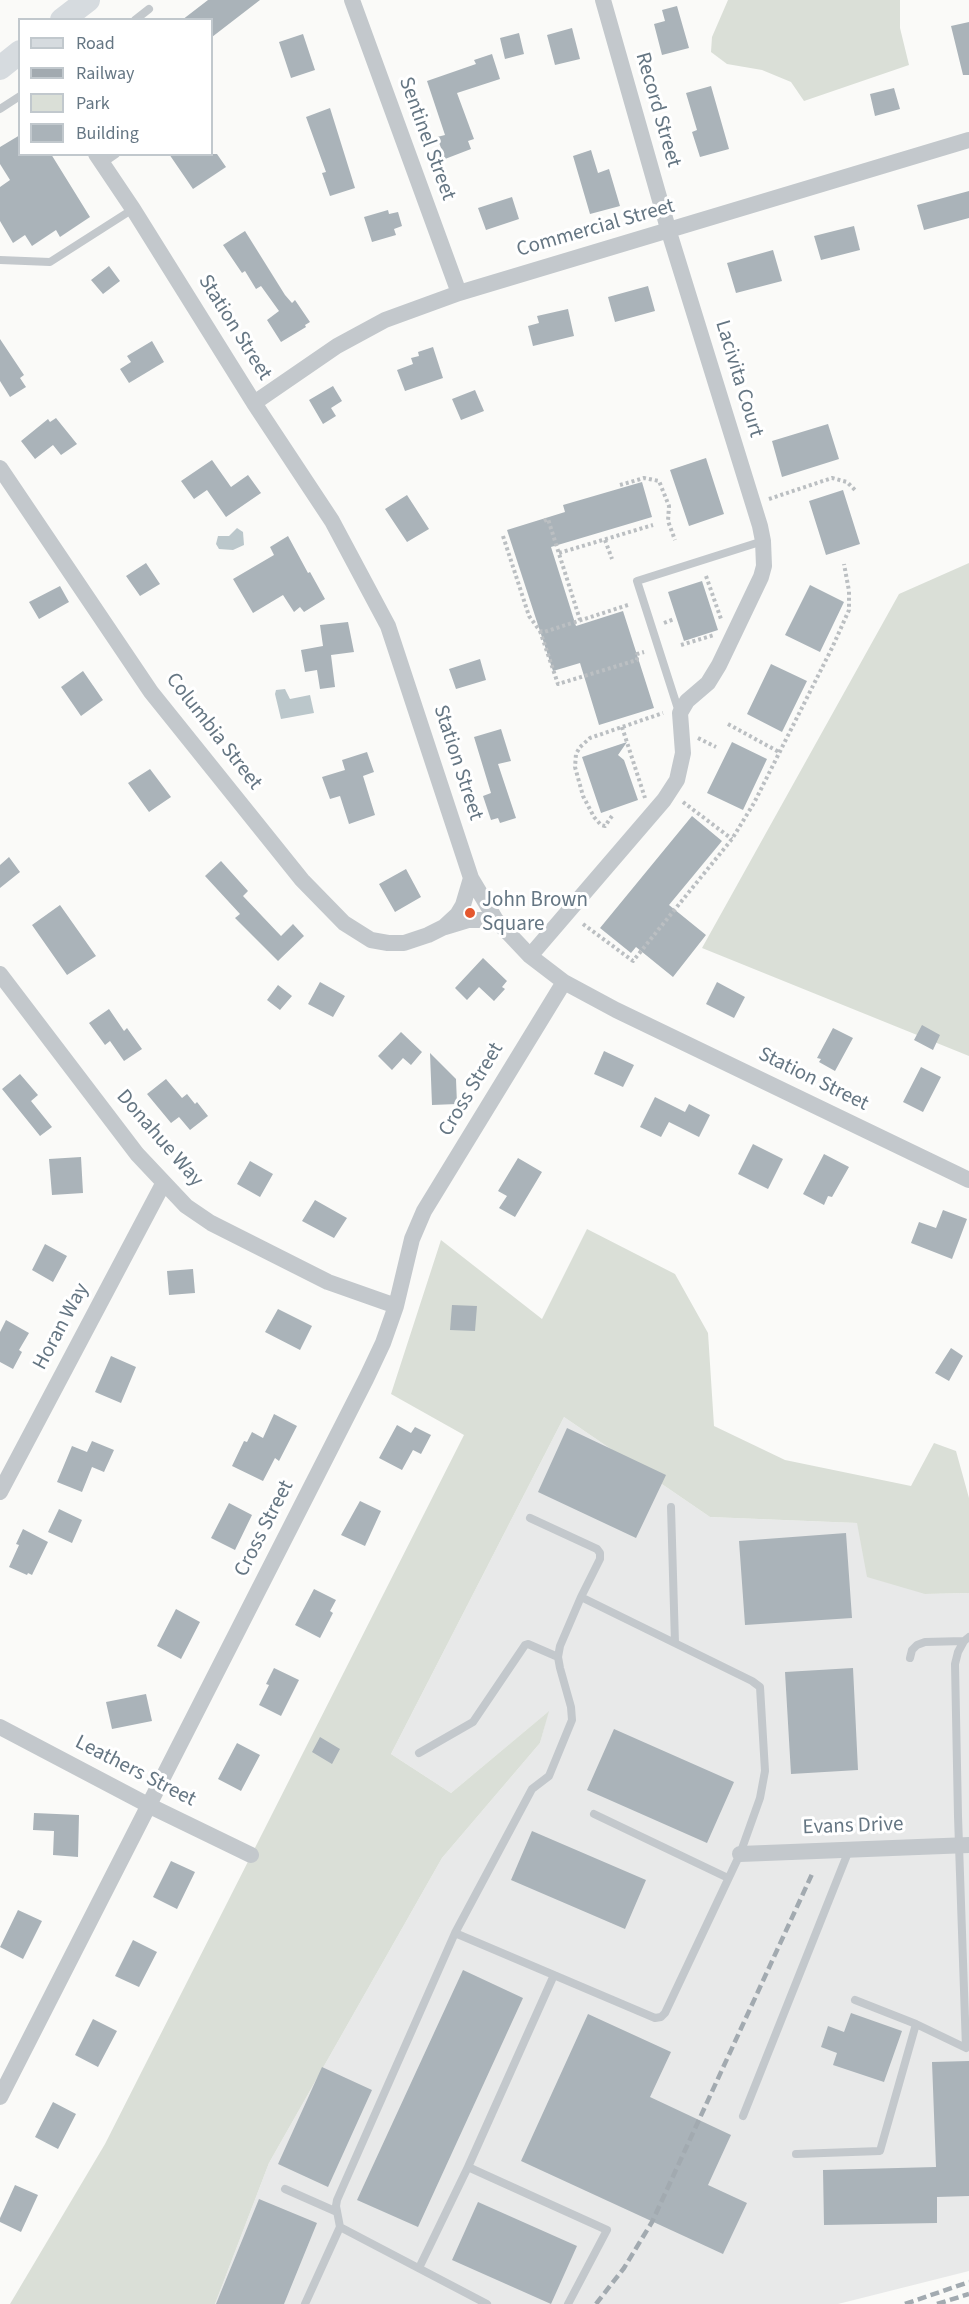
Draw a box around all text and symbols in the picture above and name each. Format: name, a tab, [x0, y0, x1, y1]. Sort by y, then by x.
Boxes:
legend	[18, 18, 213, 156]
text: Road	[76, 31, 115, 56]
street label: Record Street	[629, 50, 685, 170]
text: Railway	[76, 61, 135, 86]
street label: Sentinel Street	[392, 74, 460, 204]
text: Park	[76, 91, 110, 116]
text: Building	[76, 121, 139, 146]
street label: Commercial Street	[514, 194, 678, 264]
street label: Station Street	[192, 271, 276, 385]
street label: Lacivita Court	[708, 317, 768, 441]
street label: Columbia Street	[159, 668, 267, 796]
street label: Station Street	[427, 702, 487, 824]
place label: John Brown Square	[482, 888, 588, 938]
marker: John Brown Square	[463, 906, 477, 920]
street label: Cross Street	[434, 1039, 510, 1141]
street label: Station Street	[754, 1042, 872, 1118]
street label: Donahue Way	[110, 1085, 208, 1193]
street label: Horan Way	[29, 1279, 95, 1375]
street label: Cross Street	[230, 1477, 300, 1581]
street label: Leathers Street	[70, 1731, 200, 1813]
street label: Evans Drive	[802, 1813, 904, 1841]

